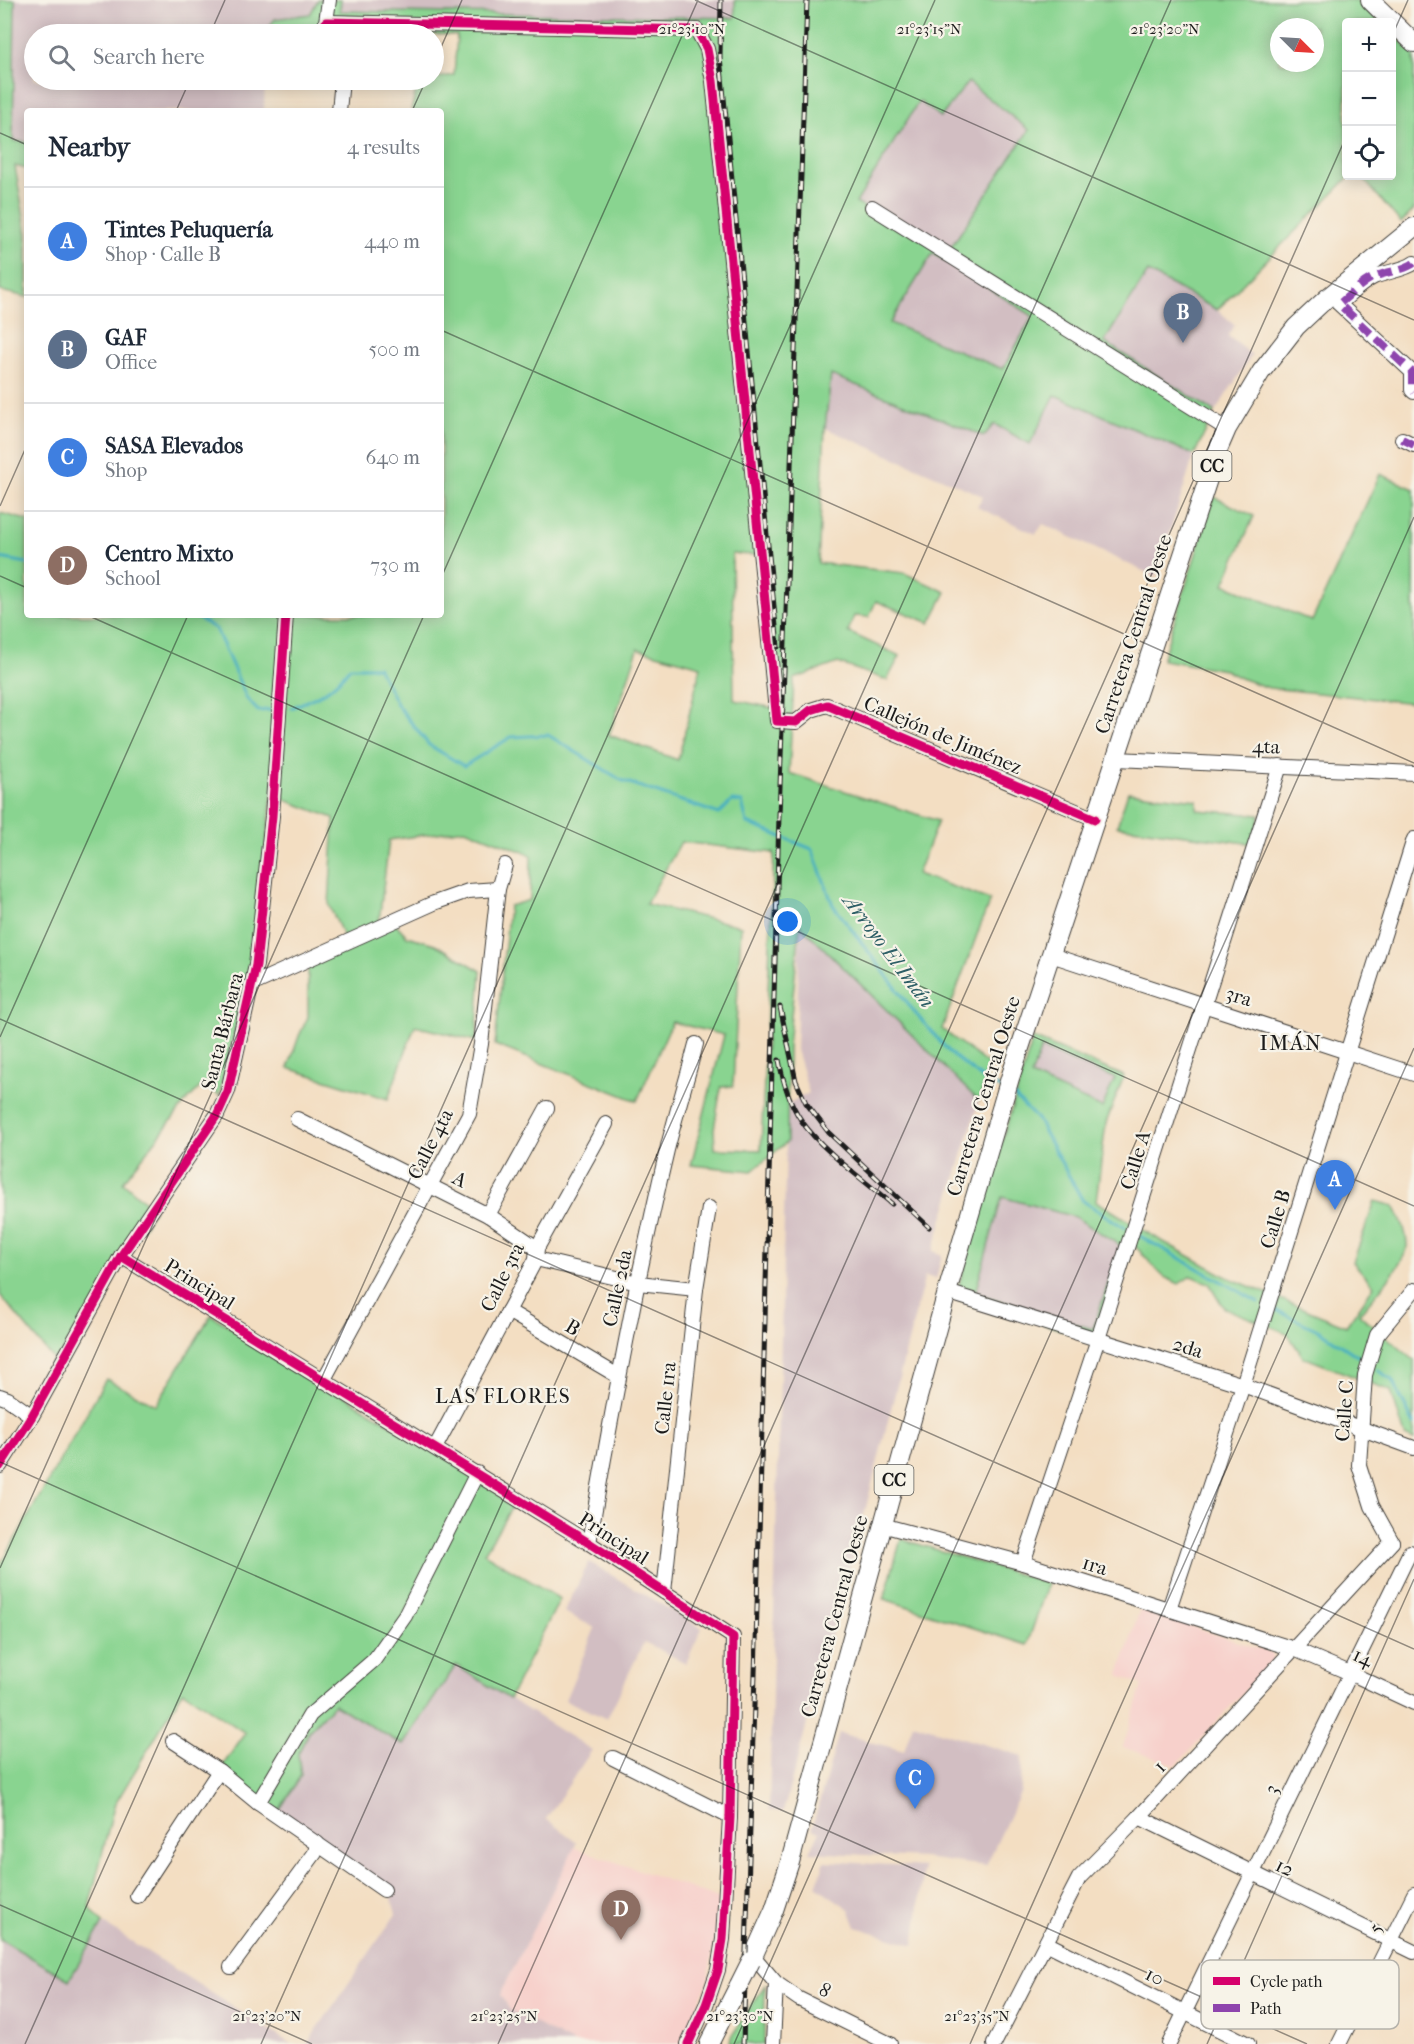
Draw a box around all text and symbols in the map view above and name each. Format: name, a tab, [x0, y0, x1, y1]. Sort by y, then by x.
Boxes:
north arrow	[1270, 18, 1324, 72]
map controls	[1342, 18, 1396, 180]
button: +	[1342, 18, 1396, 72]
text: 21°23'10"N	[659, 20, 726, 38]
text: 21°23'15"N	[897, 20, 962, 38]
text: 21°23'20"N	[1131, 20, 1200, 38]
search box	[24, 24, 444, 90]
icon: search	[45, 41, 78, 74]
text: Search here	[93, 44, 205, 70]
button: −	[1342, 72, 1396, 126]
button: locate	[1342, 126, 1396, 180]
text: Nearby	[48, 132, 130, 163]
text: 4 results	[347, 136, 420, 159]
text: Tintes Peluquería	[105, 217, 273, 243]
text: A	[61, 230, 74, 253]
text: 440 m	[364, 230, 420, 253]
text: Shop · Calle B	[105, 243, 221, 266]
pin: B	[1164, 294, 1202, 343]
text: GAF	[105, 325, 147, 351]
text: B	[61, 338, 74, 361]
text: 500 m	[368, 338, 420, 361]
text: Office	[105, 351, 157, 374]
text: SASA Elevados	[105, 433, 243, 459]
text: C	[61, 446, 74, 469]
text: 640 m	[365, 446, 420, 469]
road number: CC	[1192, 451, 1232, 481]
text: Shop	[105, 459, 147, 482]
street label: Carretera Central Oeste	[1090, 531, 1177, 737]
text: Centro Mixto	[105, 541, 233, 567]
text: D	[60, 554, 75, 577]
text: 730 m	[370, 554, 420, 577]
text: School	[105, 567, 161, 590]
street label: Callejón de Jiménez	[860, 692, 1025, 779]
street label: 4ta	[1251, 735, 1281, 759]
water label: Arroyo El Imán	[837, 887, 940, 1013]
your location	[773, 907, 802, 936]
street label: Santa Bárbara	[197, 969, 248, 1092]
street label: 3ra	[1223, 982, 1255, 1012]
street label: Carretera Central Oeste	[942, 993, 1025, 1199]
district label: IMÁN	[1260, 1031, 1322, 1055]
street label: Calle 4ta	[403, 1104, 458, 1183]
street label: Calle A	[1116, 1127, 1156, 1193]
pin: A	[1316, 1160, 1354, 1210]
street label: A	[448, 1166, 472, 1193]
street label: Calle B	[1256, 1187, 1295, 1252]
street label: Calle 3ra	[476, 1238, 529, 1315]
street label: Calle 2da	[598, 1247, 637, 1329]
street label: Principal	[160, 1254, 239, 1315]
street label: B	[561, 1314, 584, 1341]
street label: 2da	[1170, 1332, 1207, 1363]
street label: Calle 1ra	[650, 1360, 681, 1435]
street label: Calle C	[1331, 1380, 1358, 1442]
district label: LAS FLORES	[435, 1384, 571, 1408]
road number: CC	[874, 1465, 914, 1495]
street label: Principal	[575, 1507, 653, 1570]
street label: Carretera Central Oeste	[796, 1512, 873, 1720]
street label: 1ra	[1080, 1551, 1111, 1580]
street label: 14	[1349, 1643, 1377, 1672]
street label: 1	[1149, 1756, 1170, 1777]
pin: C	[896, 1760, 934, 1809]
street label: 3	[1259, 1780, 1284, 1798]
street label: 12	[1272, 1853, 1298, 1882]
pin: D	[602, 1890, 640, 1940]
street label: 5	[1363, 1919, 1388, 1937]
legend	[1201, 1960, 1399, 2029]
street label: 10	[1142, 1962, 1168, 1991]
text: Cycle path	[1250, 1972, 1322, 1991]
street label: 8	[815, 1978, 834, 2003]
text: Path	[1250, 1999, 1282, 2018]
text: 21°23'20"N	[233, 2007, 302, 2025]
text: 21°23'25"N	[470, 2007, 538, 2025]
text: 21°23'30"N	[706, 2007, 774, 2025]
text: 21°23'35"N	[944, 2007, 1010, 2025]

